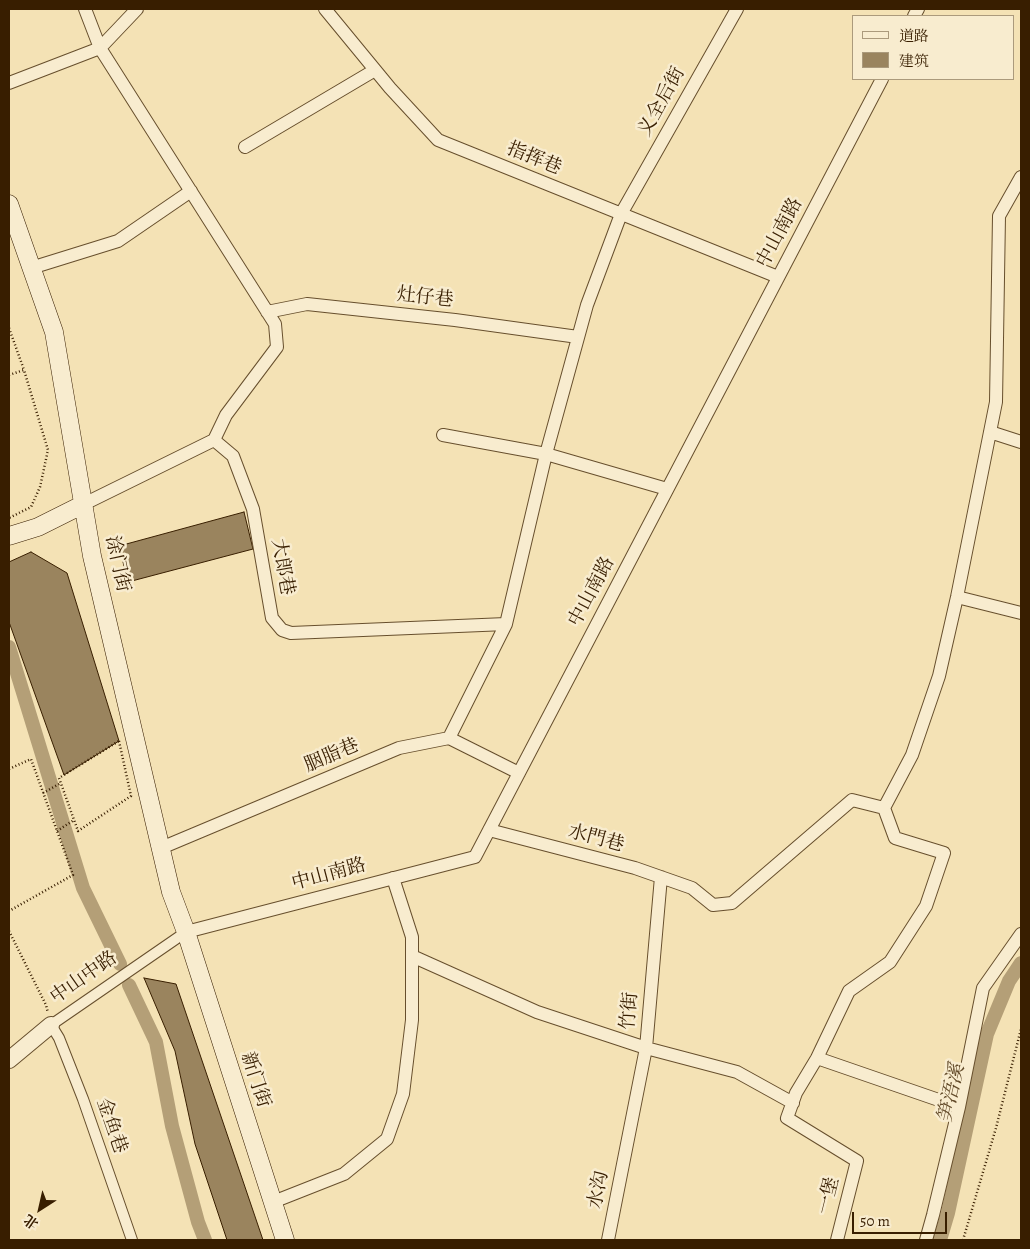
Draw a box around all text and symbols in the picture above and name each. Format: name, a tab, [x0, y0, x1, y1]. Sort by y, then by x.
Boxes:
legend	[852, 15, 1015, 80]
text: 道路	[899, 26, 929, 46]
text: 建筑	[899, 51, 929, 71]
street label: 义全后街	[634, 63, 690, 141]
street label: 指挥巷	[503, 138, 565, 180]
street label: 中山南路	[752, 194, 808, 272]
street label: 灶仔巷	[395, 284, 455, 312]
street label: 涂门街	[100, 534, 134, 594]
street label: 大郎巷	[266, 537, 298, 597]
street label: 中山南路	[564, 553, 620, 631]
street label: 胭脂巷	[301, 734, 363, 778]
street label: 水門巷	[566, 821, 626, 857]
street label: 中山南路	[289, 854, 369, 896]
street label: 中山中路	[46, 947, 122, 1009]
street label: 竹街	[617, 991, 643, 1031]
street label: 新门街	[235, 1049, 275, 1111]
water label: 笋浯溪	[934, 1062, 970, 1126]
street label: 金鱼巷	[91, 1095, 131, 1157]
street label: 水沟	[584, 1169, 614, 1211]
street label: 一堡	[813, 1175, 845, 1217]
north arrow	[15, 1184, 65, 1234]
scale bar	[855, 1202, 950, 1234]
text: 北	[20, 1210, 42, 1233]
text: 50 m	[860, 1211, 890, 1231]

